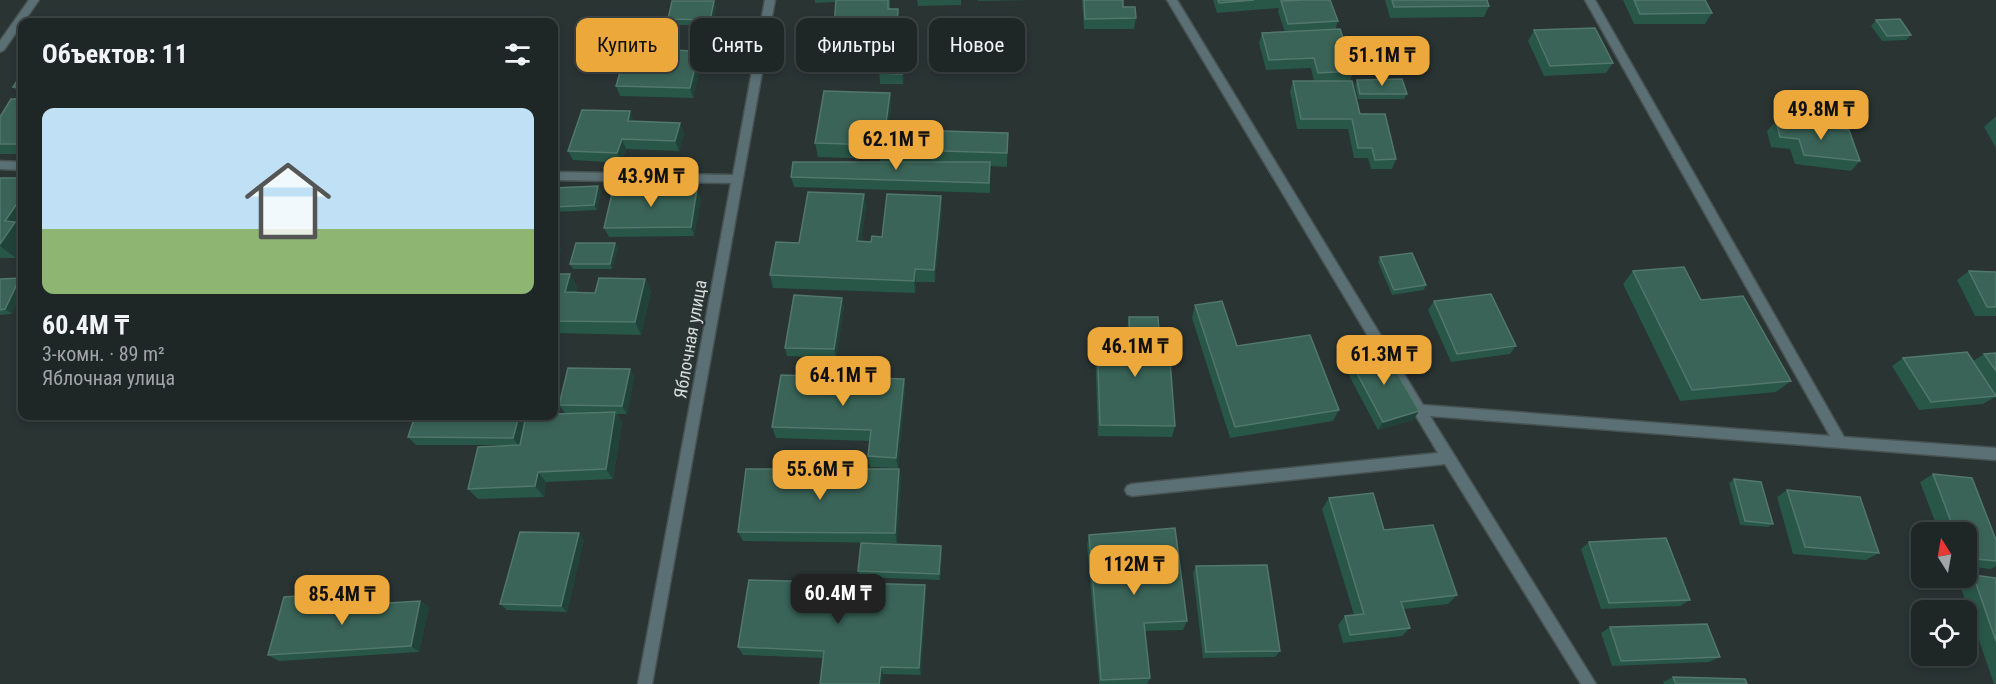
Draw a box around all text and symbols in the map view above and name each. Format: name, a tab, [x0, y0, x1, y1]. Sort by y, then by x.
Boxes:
chip: Купить	[576, 18, 678, 72]
chip: Снять	[690, 18, 784, 72]
chip: Фильтры	[796, 18, 917, 72]
chip: Новое	[929, 18, 1025, 72]
pin: 51.1M ₸	[1327, 36, 1437, 87]
icon: filters	[501, 38, 534, 71]
text: Объектов: 11	[42, 39, 188, 69]
text: 51.1M ₸	[1349, 43, 1415, 67]
pin: 49.8M ₸	[1766, 90, 1876, 141]
text: 49.8M ₸	[1788, 97, 1854, 121]
pin: 62.1M ₸	[841, 120, 951, 171]
text: 62.1M ₸	[863, 127, 929, 151]
icon: home	[234, 147, 342, 255]
pin: 43.9M ₸	[596, 157, 706, 208]
text: 43.9M ₸	[618, 164, 684, 188]
street label: Яблочная улица	[669, 278, 711, 400]
text: 60.4M ₸	[42, 310, 129, 340]
pin: 46.1M ₸	[1080, 327, 1190, 378]
text: 46.1M ₸	[1102, 334, 1168, 358]
pin: 61.3M ₸	[1329, 335, 1439, 386]
text: 3-комн. · 89 m²	[42, 342, 165, 366]
text: 61.3M ₸	[1351, 342, 1417, 366]
pin: 64.1M ₸	[788, 356, 898, 407]
text: 64.1M ₸	[810, 363, 876, 387]
text: Яблочная улица	[42, 366, 175, 390]
pin: 55.6M ₸	[765, 450, 875, 501]
text: 55.6M ₸	[787, 457, 853, 481]
north arrow	[1911, 522, 1977, 588]
map controls	[1911, 522, 1977, 666]
pin: 112M ₸	[1085, 545, 1183, 596]
text: 112M ₸	[1103, 552, 1165, 576]
pin: 60.4M ₸	[783, 574, 893, 625]
pin: 85.4M ₸	[287, 575, 397, 626]
text: 60.4M ₸	[805, 581, 871, 605]
text: 85.4M ₸	[309, 582, 375, 606]
button: locate	[1911, 600, 1977, 666]

